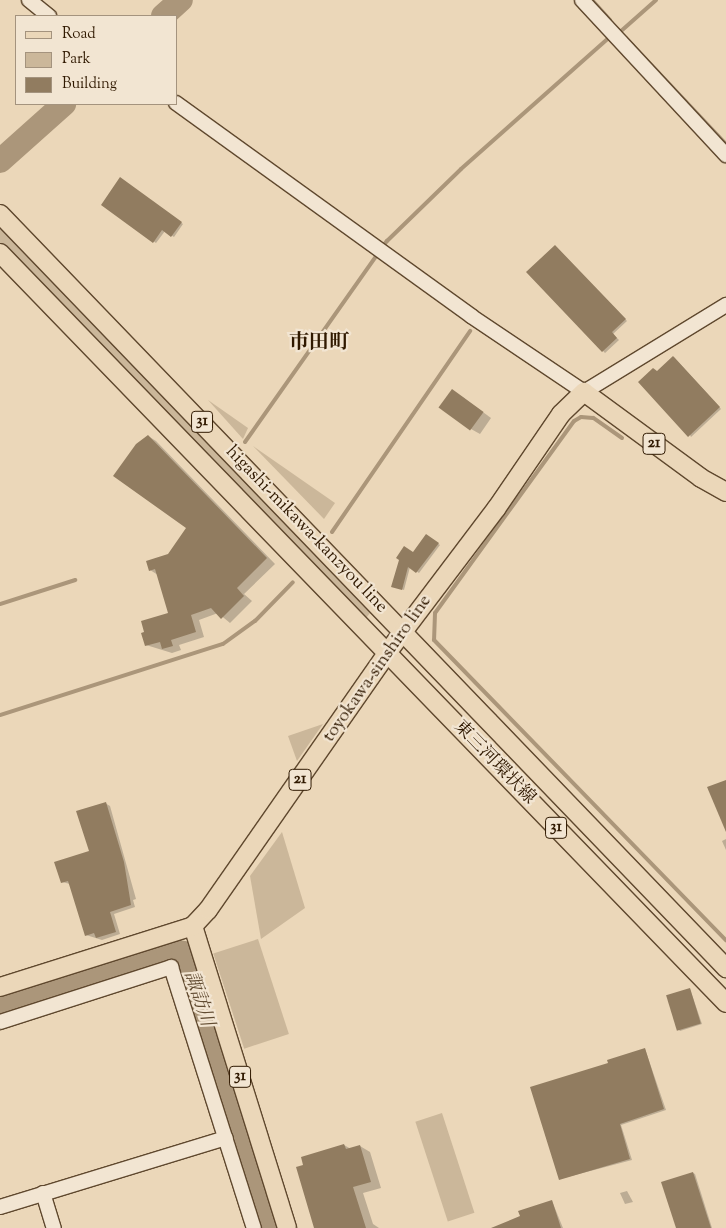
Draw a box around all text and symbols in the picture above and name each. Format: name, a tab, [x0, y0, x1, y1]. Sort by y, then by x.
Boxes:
legend	[15, 15, 178, 105]
text: Road	[62, 24, 96, 45]
text: Park	[62, 49, 91, 70]
text: Building	[62, 74, 117, 95]
district label: 市田町	[289, 331, 349, 355]
road number: 31	[191, 408, 213, 436]
road number: 21	[642, 430, 666, 458]
street label: higashi-mikawa-kanzyou line	[220, 442, 392, 618]
street label: toyokawa-sinshiro line	[319, 591, 437, 747]
street label: 東三河環状線	[449, 717, 539, 809]
road number: 21	[288, 766, 312, 794]
road number: 31	[545, 814, 567, 841]
water label: 諏訪川	[178, 968, 218, 1030]
road number: 31	[229, 1064, 251, 1090]

